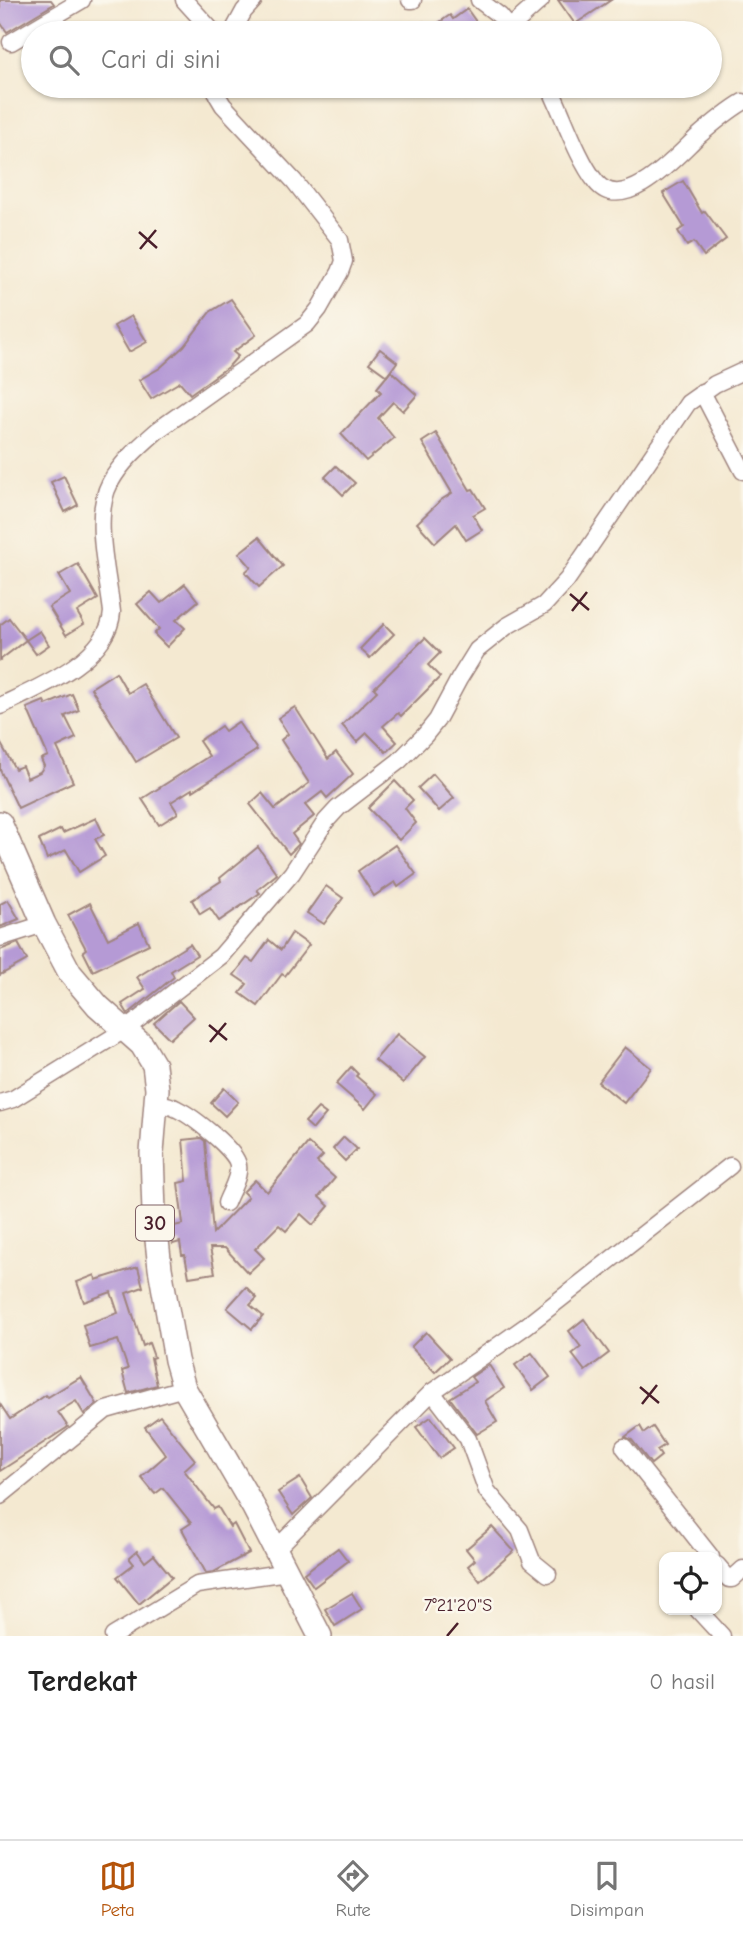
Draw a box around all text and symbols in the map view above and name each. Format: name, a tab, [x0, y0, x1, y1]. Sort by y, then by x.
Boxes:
search box	[21, 21, 722, 98]
icon: search	[45, 41, 83, 79]
text: Cari di sini	[101, 45, 221, 75]
road number: 30	[136, 1206, 174, 1240]
map controls	[659, 1552, 722, 1615]
button: locate	[659, 1552, 722, 1615]
text: 7°21'20"S	[424, 1595, 492, 1616]
text: Terdekat	[28, 1664, 137, 1699]
text: 0 hasil	[649, 1668, 715, 1695]
tab: Peta	[99, 1857, 137, 1921]
tab: Rute	[334, 1857, 372, 1921]
tab: Disimpan	[570, 1857, 644, 1921]

